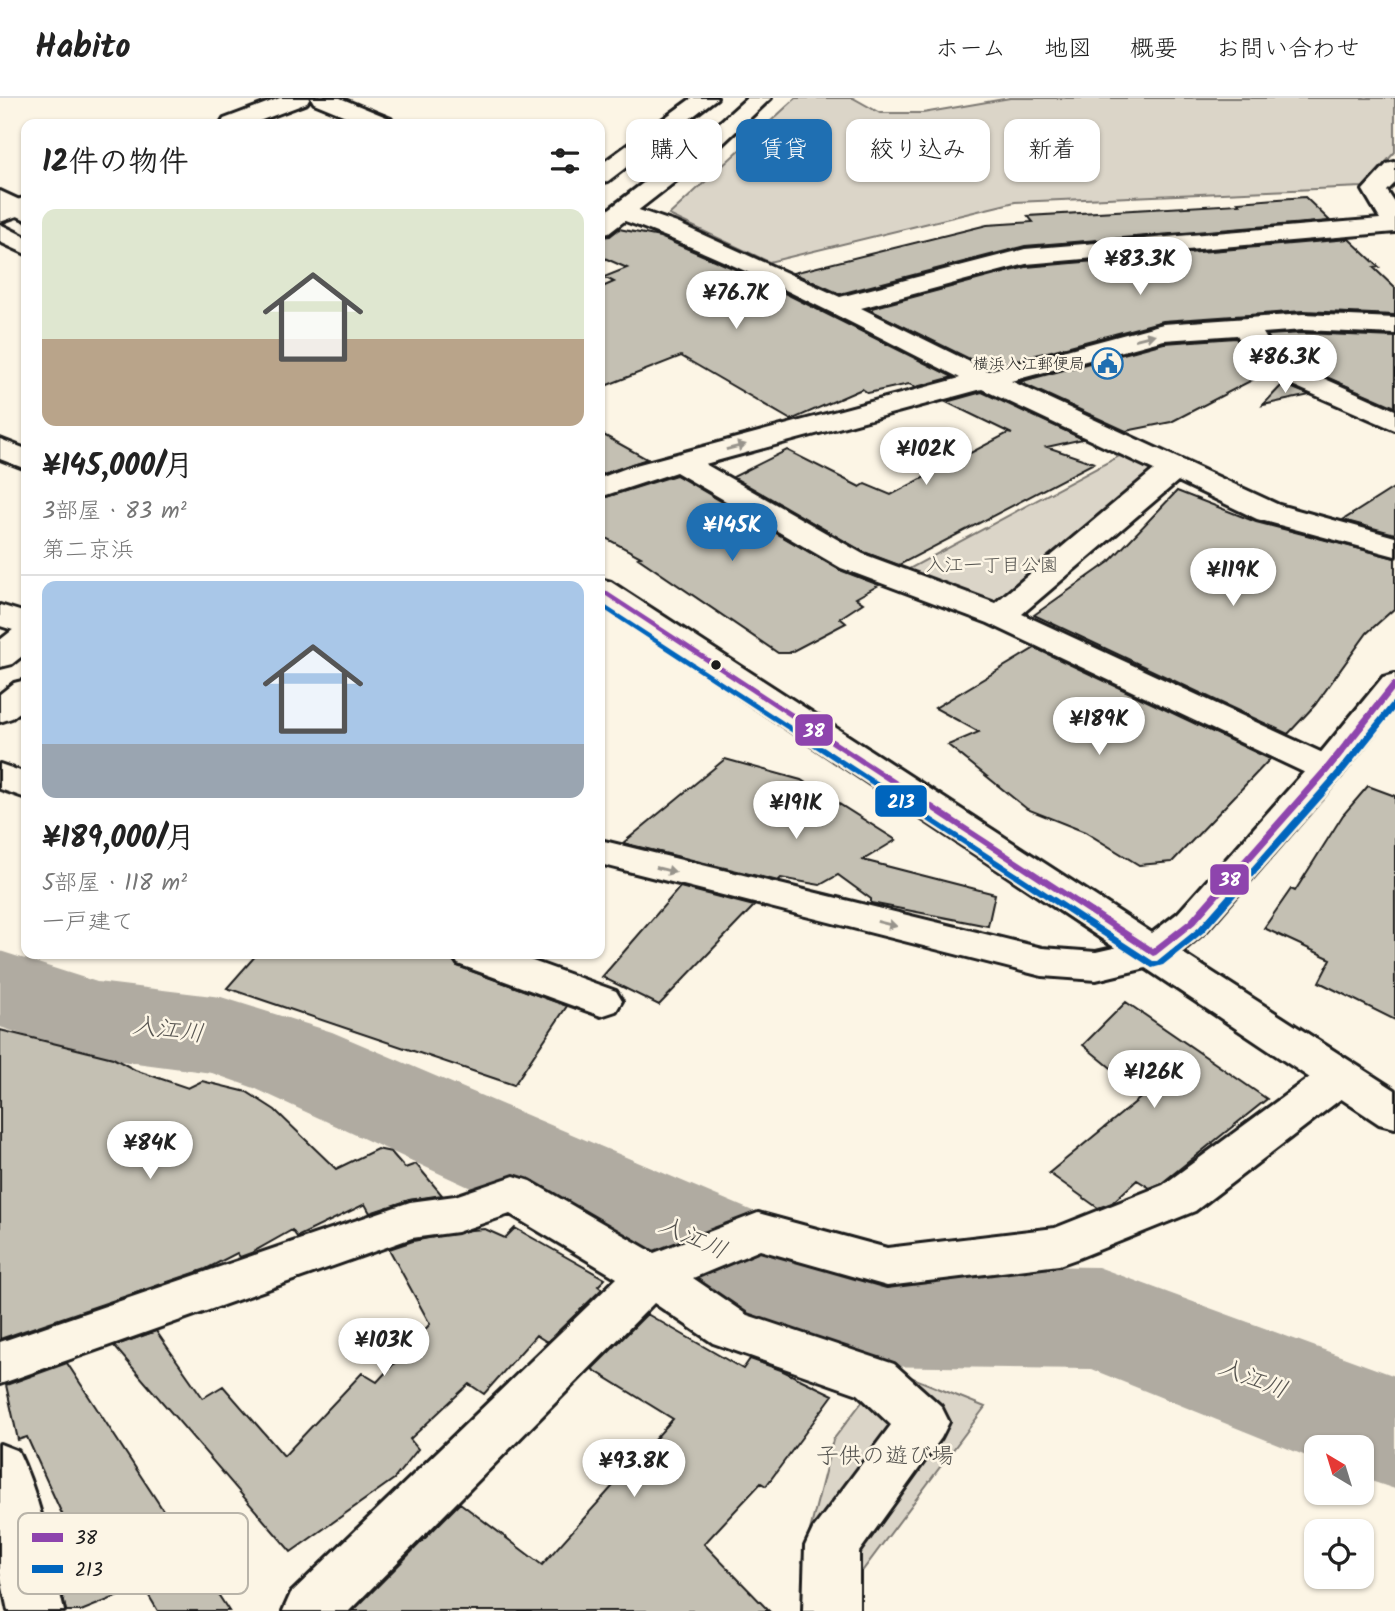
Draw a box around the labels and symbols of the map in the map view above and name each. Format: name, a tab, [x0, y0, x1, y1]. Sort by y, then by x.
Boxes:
pin: ¥83.3K	[1083, 238, 1197, 297]
pin: ¥76.7K	[679, 272, 793, 331]
one-way arrow	[1134, 331, 1156, 342]
pin: ¥86.3K	[1228, 336, 1342, 395]
public building icon: 横浜入江郵便局	[1091, 346, 1125, 380]
place label: 横浜入江郵便局	[973, 352, 1085, 377]
pin: ¥102K	[877, 428, 975, 487]
one-way arrow	[725, 441, 747, 452]
pin: ¥145K	[683, 504, 781, 563]
pin: ¥119K	[1184, 548, 1282, 608]
park label: 入江一丁目公園	[925, 551, 1059, 581]
unlabelled marker	[709, 658, 723, 672]
pin: ¥189K	[1050, 698, 1148, 757]
line badge: 38	[794, 713, 834, 747]
text: 38	[802, 717, 826, 747]
pin: ¥191K	[747, 782, 845, 841]
line badge: 213	[874, 784, 928, 818]
text: 213	[887, 788, 915, 818]
line badge: 38	[1209, 863, 1250, 896]
one-way arrow	[655, 865, 677, 876]
text: 38	[1218, 866, 1242, 896]
one-way arrow	[876, 919, 898, 930]
water label: 入江川	[130, 1007, 206, 1054]
pin: ¥126K	[1105, 1051, 1203, 1110]
pin: ¥84K	[109, 1122, 191, 1181]
water label: 入江川	[652, 1206, 733, 1271]
pin: ¥103K	[335, 1318, 433, 1378]
water label: 入江川	[1212, 1348, 1293, 1411]
north arrow	[1304, 1435, 1374, 1505]
park label: 子供の遊び場	[816, 1439, 954, 1475]
pin: ¥93.8K	[577, 1440, 691, 1499]
legend	[18, 1513, 248, 1594]
text: 38	[75, 1524, 98, 1554]
text: 213	[75, 1556, 103, 1586]

